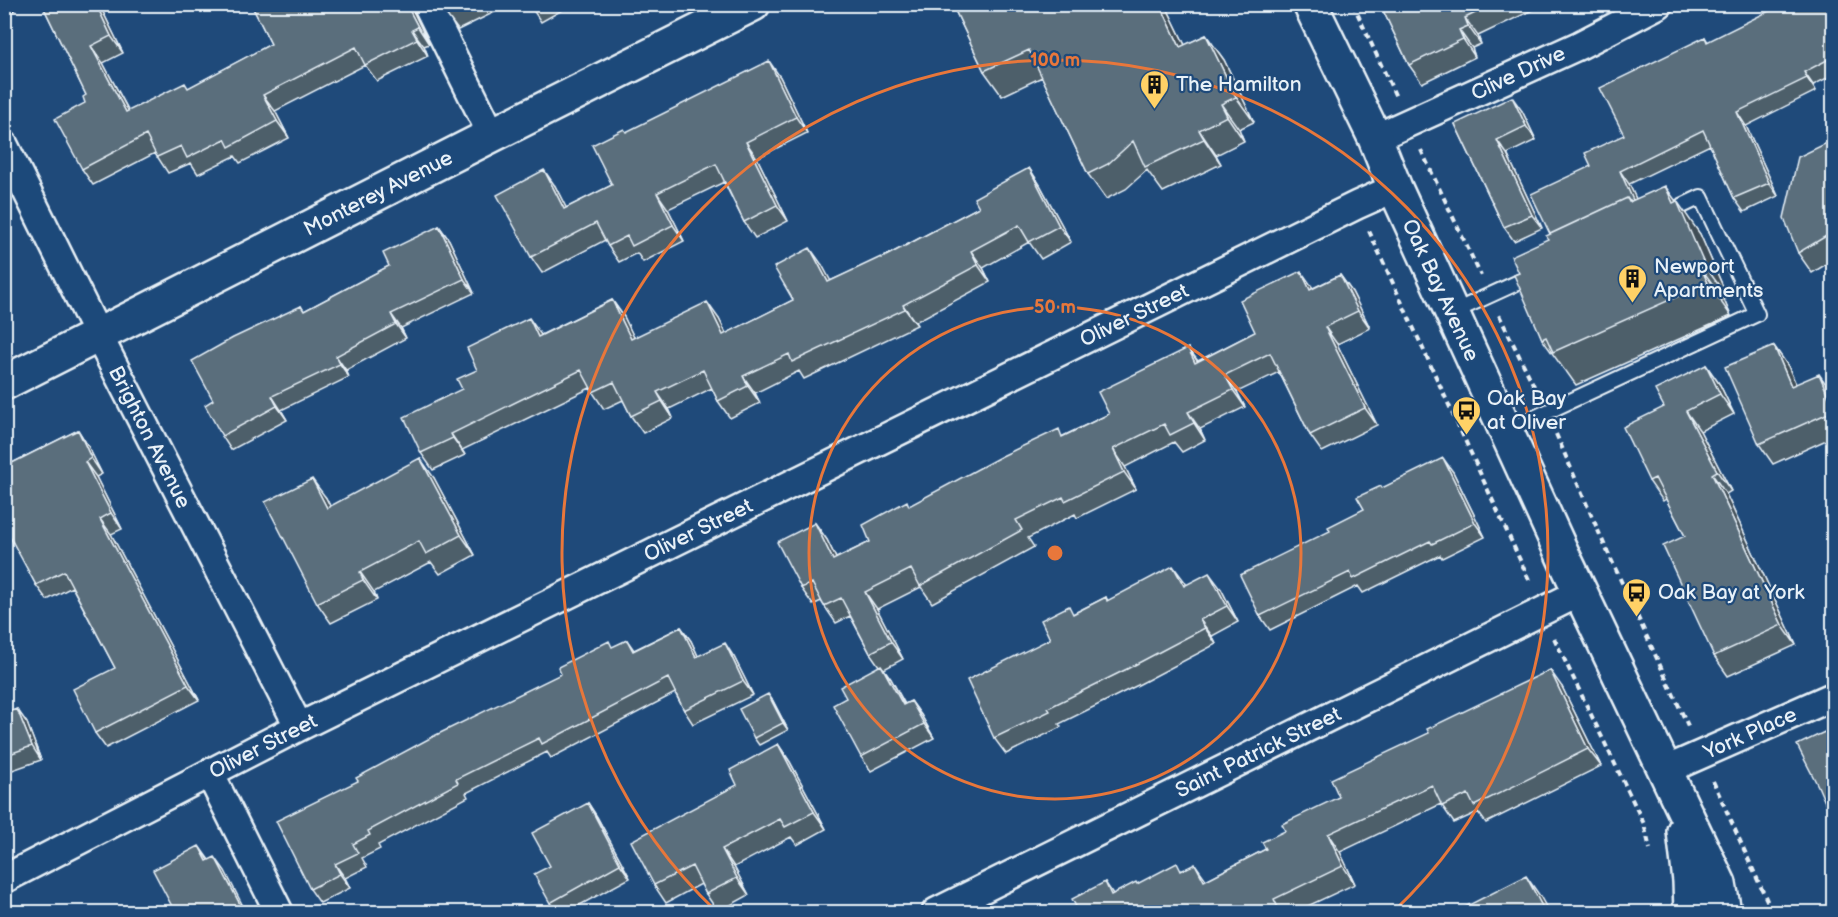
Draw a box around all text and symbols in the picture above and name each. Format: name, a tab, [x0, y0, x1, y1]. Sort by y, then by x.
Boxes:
street label: Clive Drive	[1467, 41, 1569, 106]
text: 100 m	[1030, 50, 1080, 71]
building icon: The Hamilton	[1139, 68, 1171, 110]
place label: The Hamilton	[1176, 72, 1302, 97]
street label: Monterey Avenue	[300, 145, 457, 242]
street label: Oak Bay Avenue	[1397, 215, 1484, 365]
place label: Newport Apartments	[1654, 254, 1763, 303]
building icon: Newport Apartments	[1617, 262, 1649, 304]
street label: Oliver Street	[1076, 278, 1193, 352]
text: 50 m	[1034, 297, 1076, 318]
street label: Brighton Avenue	[103, 362, 196, 513]
place label: Oak Bay at Oliver	[1487, 386, 1567, 435]
bus stop icon: Oak Bay at Oliver	[1450, 394, 1482, 436]
street label: Oliver Street	[640, 493, 757, 567]
centre of rings	[1045, 543, 1065, 563]
bus stop icon: Oak Bay at York	[1621, 576, 1653, 618]
place label: Oak Bay at York	[1658, 580, 1805, 605]
street label: Saint Patrick Street	[1171, 701, 1346, 803]
street label: York Place	[1699, 702, 1801, 765]
street label: Oliver Street	[205, 708, 322, 784]

